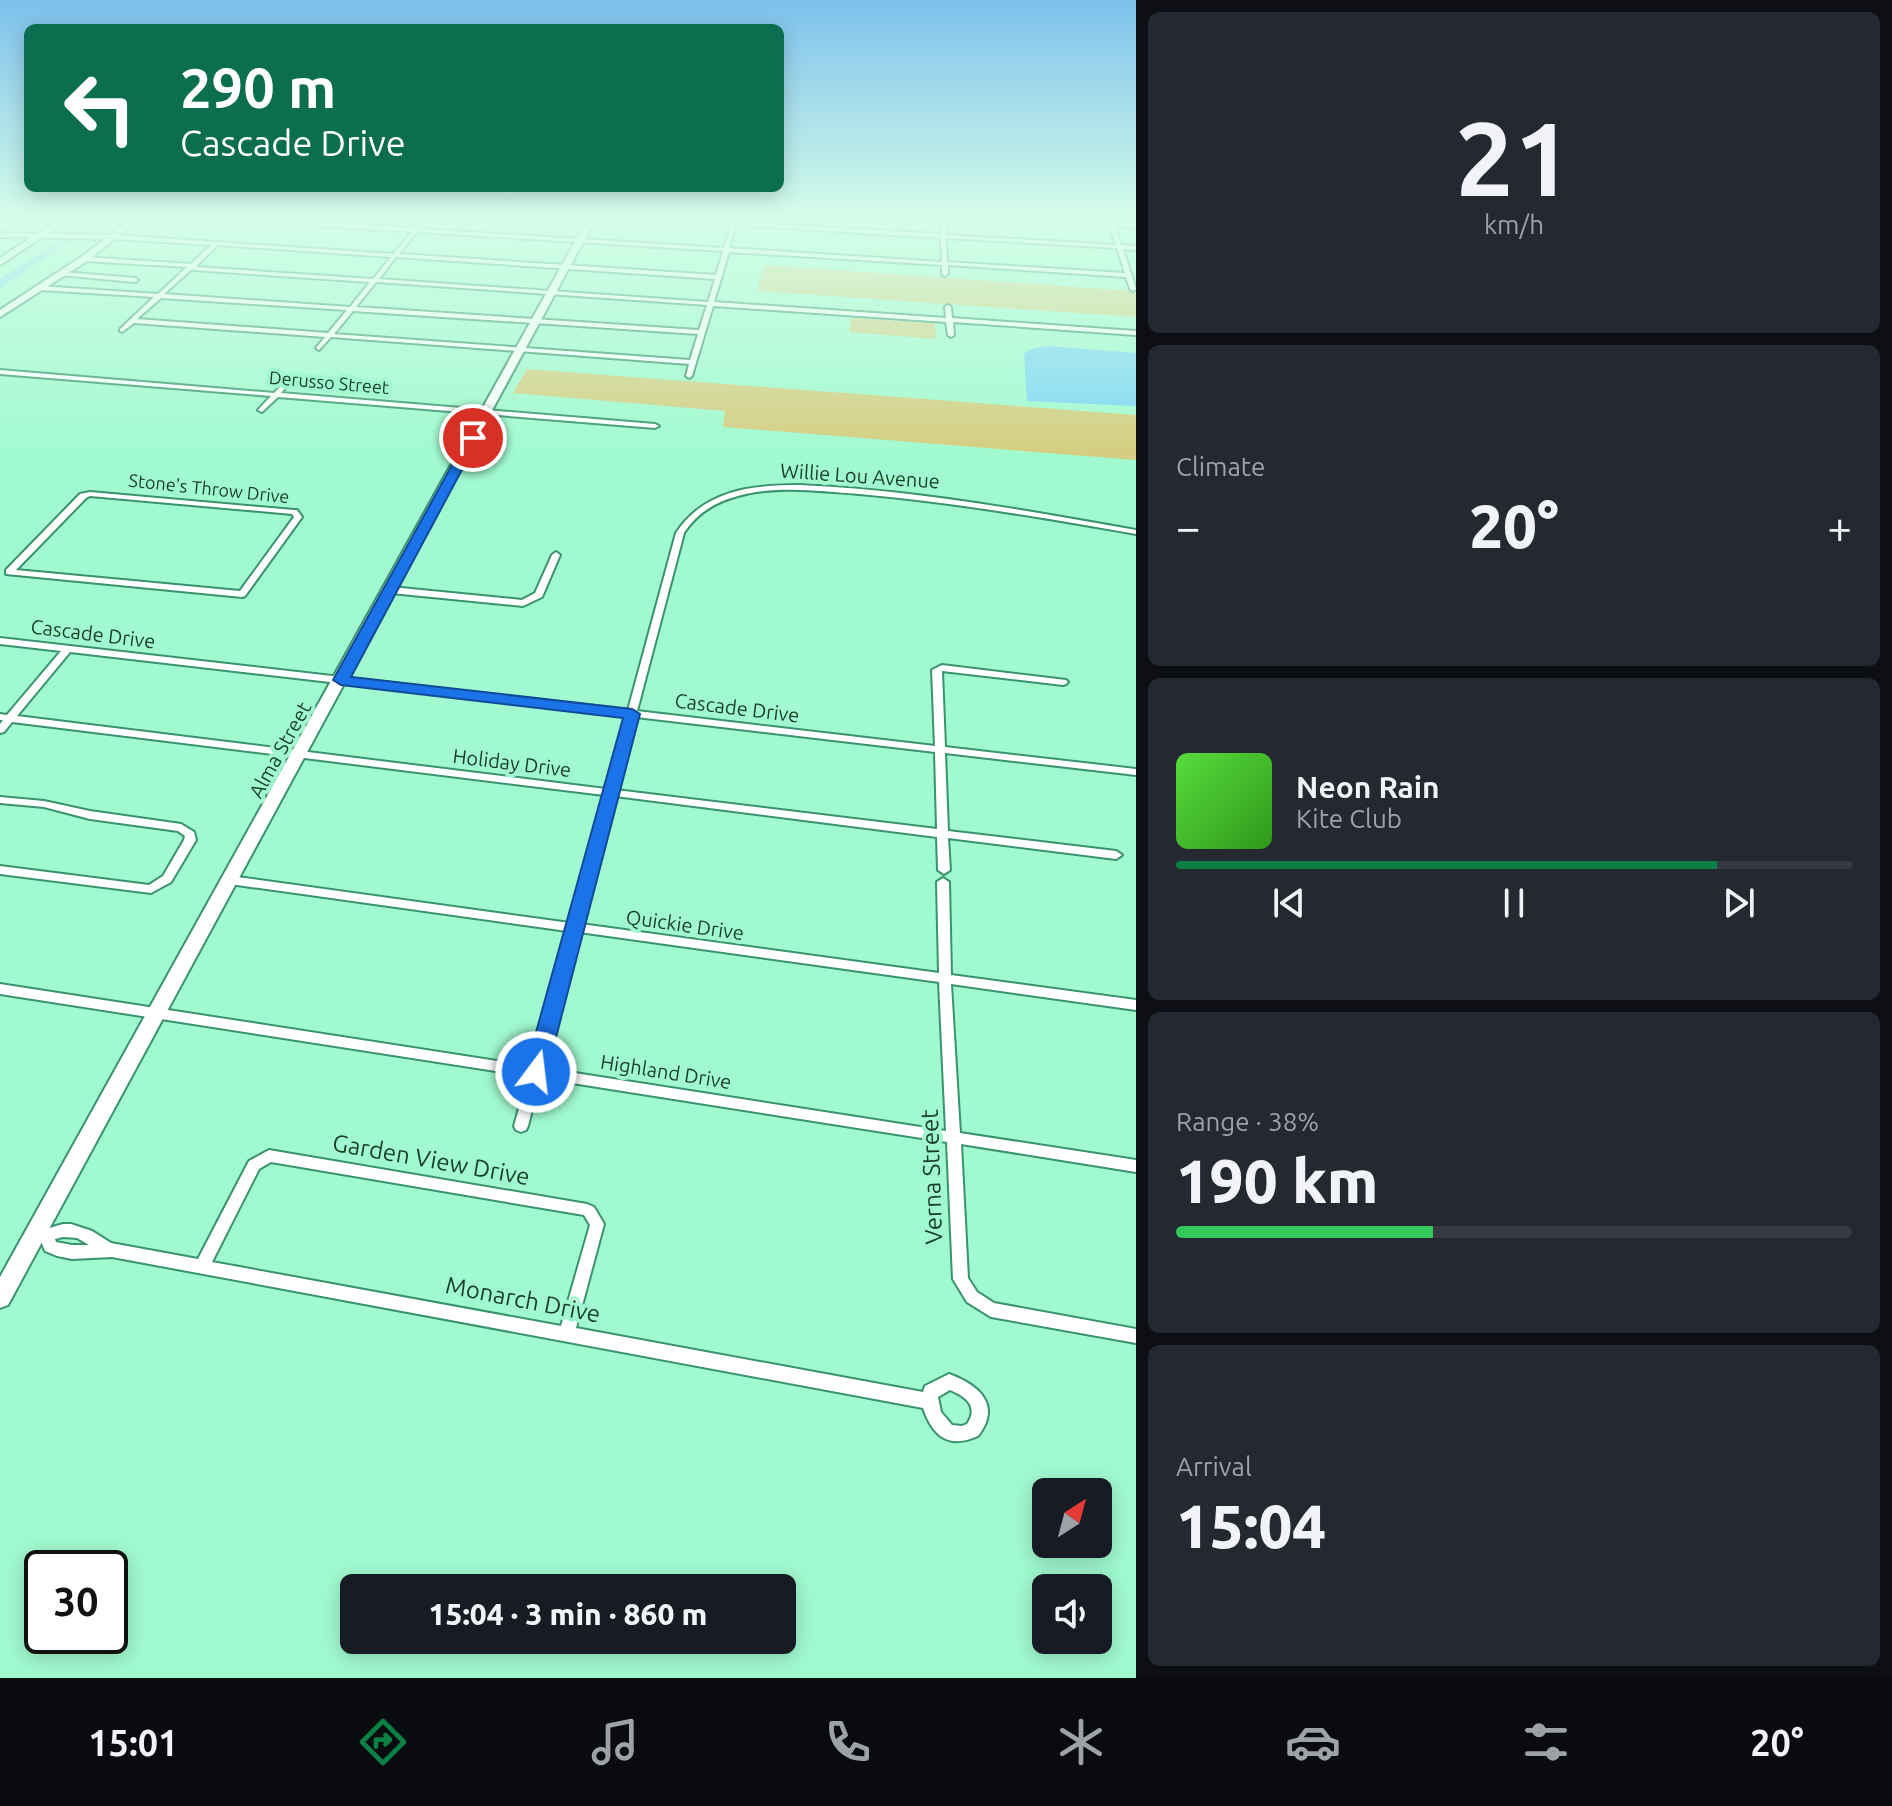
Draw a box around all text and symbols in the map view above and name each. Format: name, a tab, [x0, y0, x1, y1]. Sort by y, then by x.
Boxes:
icon: left	[48, 56, 152, 160]
text: 290 m	[180, 56, 336, 119]
text: 21	[1455, 99, 1573, 216]
text: Cascade Drive	[180, 122, 406, 163]
text: km/h	[1484, 210, 1544, 239]
street label: Derusso Street	[268, 367, 390, 397]
pin	[439, 404, 507, 472]
icon: arrive	[451, 416, 495, 460]
text: Climate	[1176, 452, 1265, 481]
street label: Willie Lou Avenue	[779, 458, 941, 493]
street label: Stone's Throw Drive	[128, 470, 290, 506]
text: 20°	[1469, 492, 1559, 559]
text: −	[1176, 502, 1201, 551]
text: +	[1827, 502, 1852, 551]
street label: Cascade Drive	[29, 614, 157, 653]
street label: Cascade Drive	[673, 688, 801, 727]
street label: Alma Street	[244, 698, 315, 802]
street label: Holiday Drive	[452, 744, 573, 781]
text: Neon Rain	[1296, 770, 1440, 804]
text: Kite Club	[1296, 804, 1402, 833]
icon: previous	[1267, 881, 1311, 925]
icon: pause	[1492, 881, 1536, 925]
icon: next	[1717, 881, 1761, 925]
street label: Quickie Drive	[625, 905, 746, 944]
position arrow	[494, 1030, 578, 1114]
street label: Highland Drive	[599, 1050, 733, 1093]
text: Range · 38%	[1176, 1107, 1319, 1136]
street label: Verna Street	[916, 1108, 947, 1245]
street label: Garden View Drive	[330, 1129, 532, 1190]
text: 190 km	[1176, 1147, 1378, 1214]
street label: Monarch Drive	[443, 1271, 603, 1328]
text: Arrival	[1176, 1452, 1252, 1481]
north arrow	[1032, 1478, 1112, 1558]
map controls	[1032, 1478, 1112, 1654]
text: 15:04	[1176, 1492, 1326, 1559]
speed limit sign: 30	[24, 1550, 128, 1654]
button: sound	[1032, 1574, 1112, 1654]
text: 15:04 · 3 min · 860 m	[429, 1597, 707, 1631]
icon: directions	[355, 1714, 411, 1770]
icon: music	[587, 1714, 643, 1770]
icon: phone	[820, 1714, 876, 1770]
icon: climate	[1053, 1714, 1109, 1770]
icon: car	[1285, 1714, 1341, 1770]
icon: filters	[1518, 1714, 1574, 1770]
text: 15:01	[88, 1722, 178, 1763]
text: 20°	[1750, 1722, 1804, 1763]

